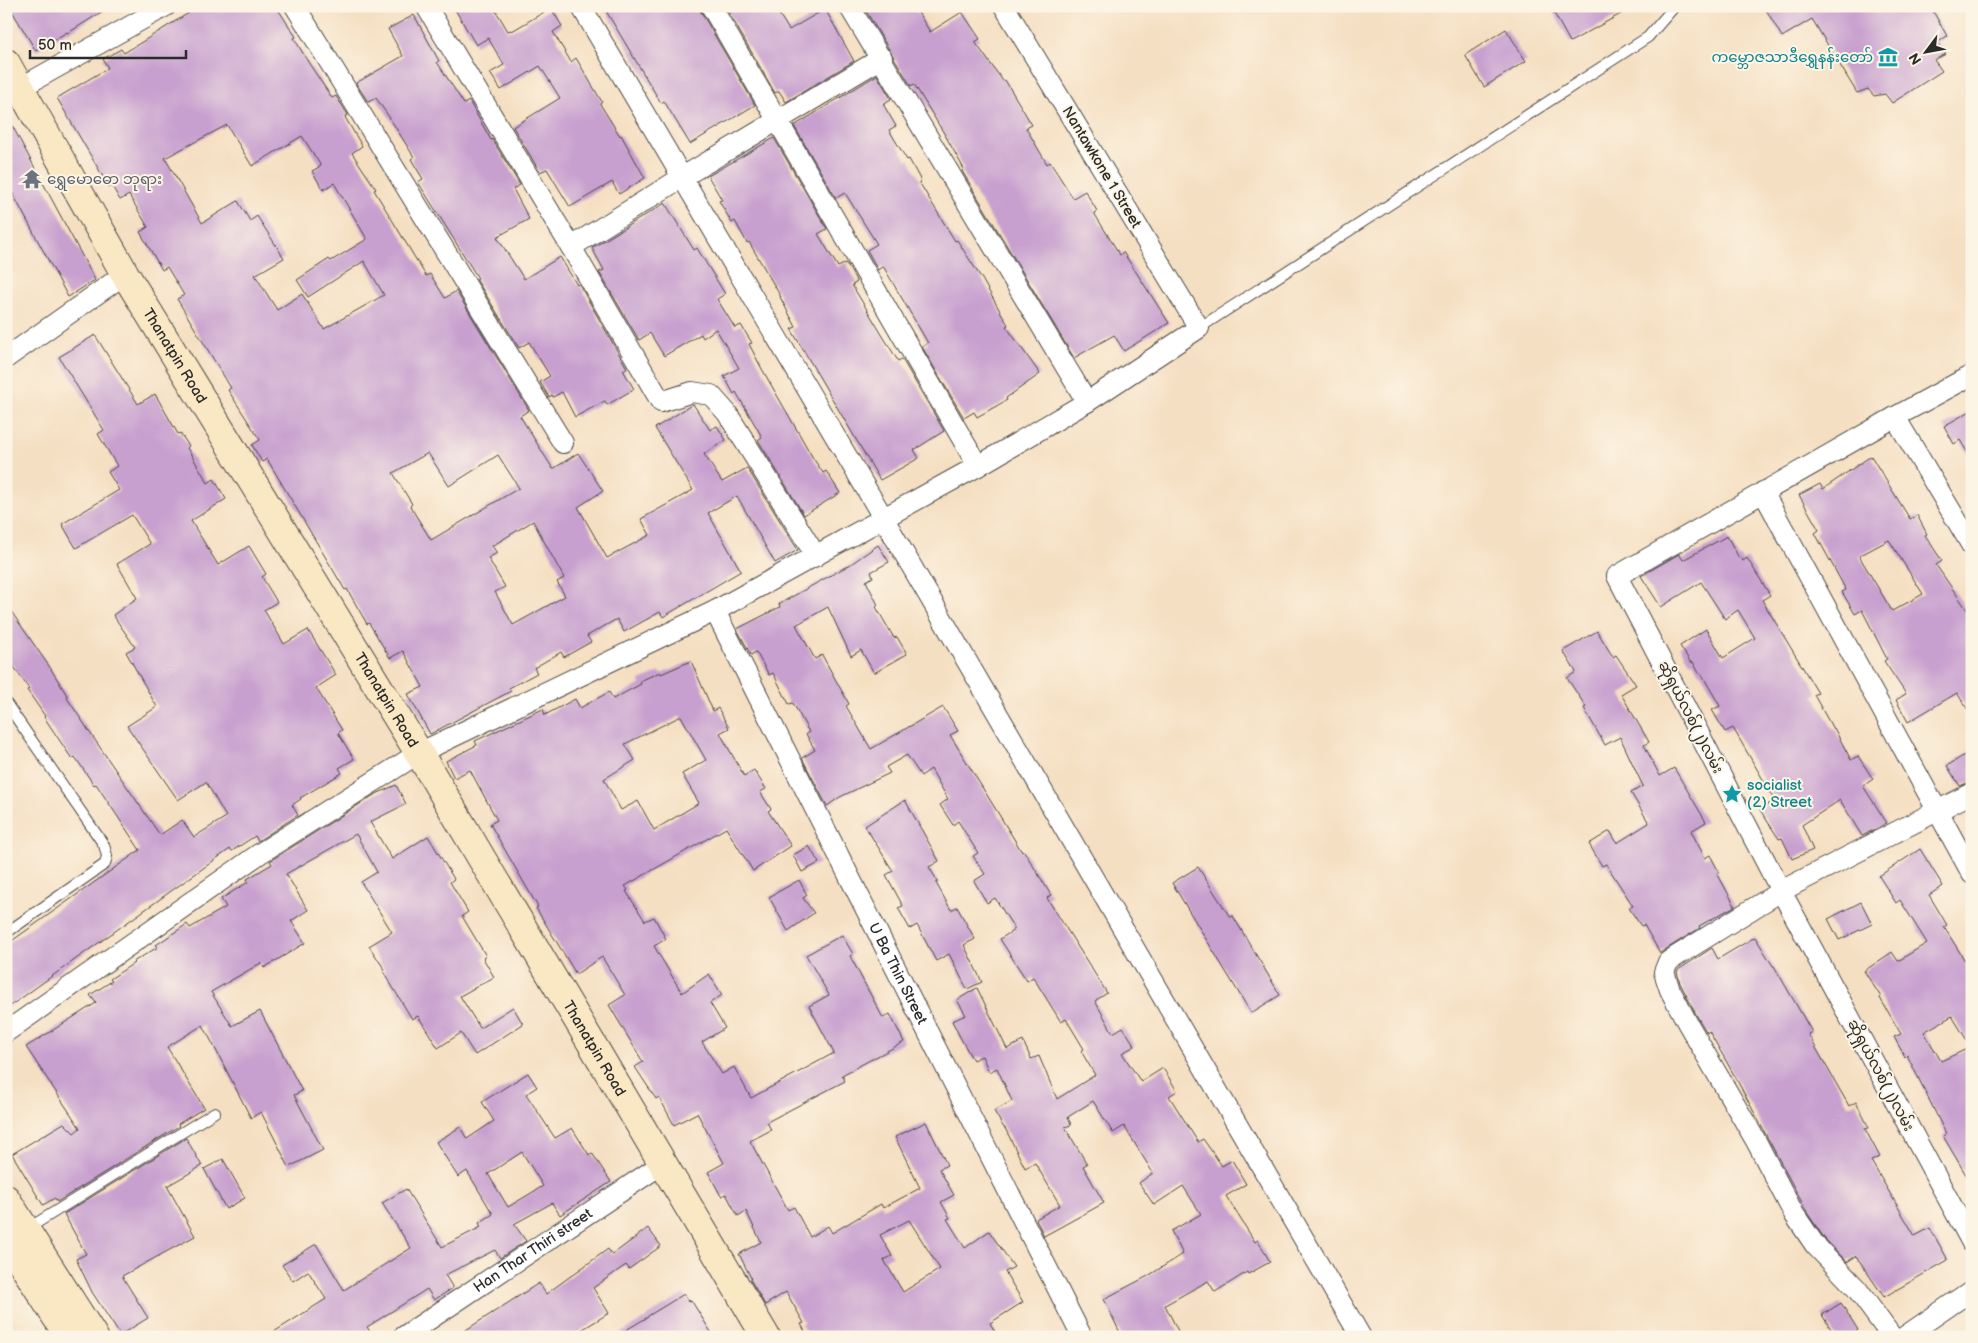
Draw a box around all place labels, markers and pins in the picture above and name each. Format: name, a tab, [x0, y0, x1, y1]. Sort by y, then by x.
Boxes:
museum icon: ကမ္ဘောဇသာဒီရွှေနန်းတော်	[1877, 46, 1899, 68]
place label: ကမ္ဘောဇသာဒီရွှေနန်းတော်	[1711, 47, 1873, 69]
temple icon: ရွှေမောဓော ဘုရား	[21, 168, 43, 190]
place label: ရွှေမောဓော ဘုရား	[47, 170, 162, 191]
place label: socialist (2) Street	[1747, 776, 1812, 812]
place icon: socialist (2) Street	[1721, 783, 1743, 805]

